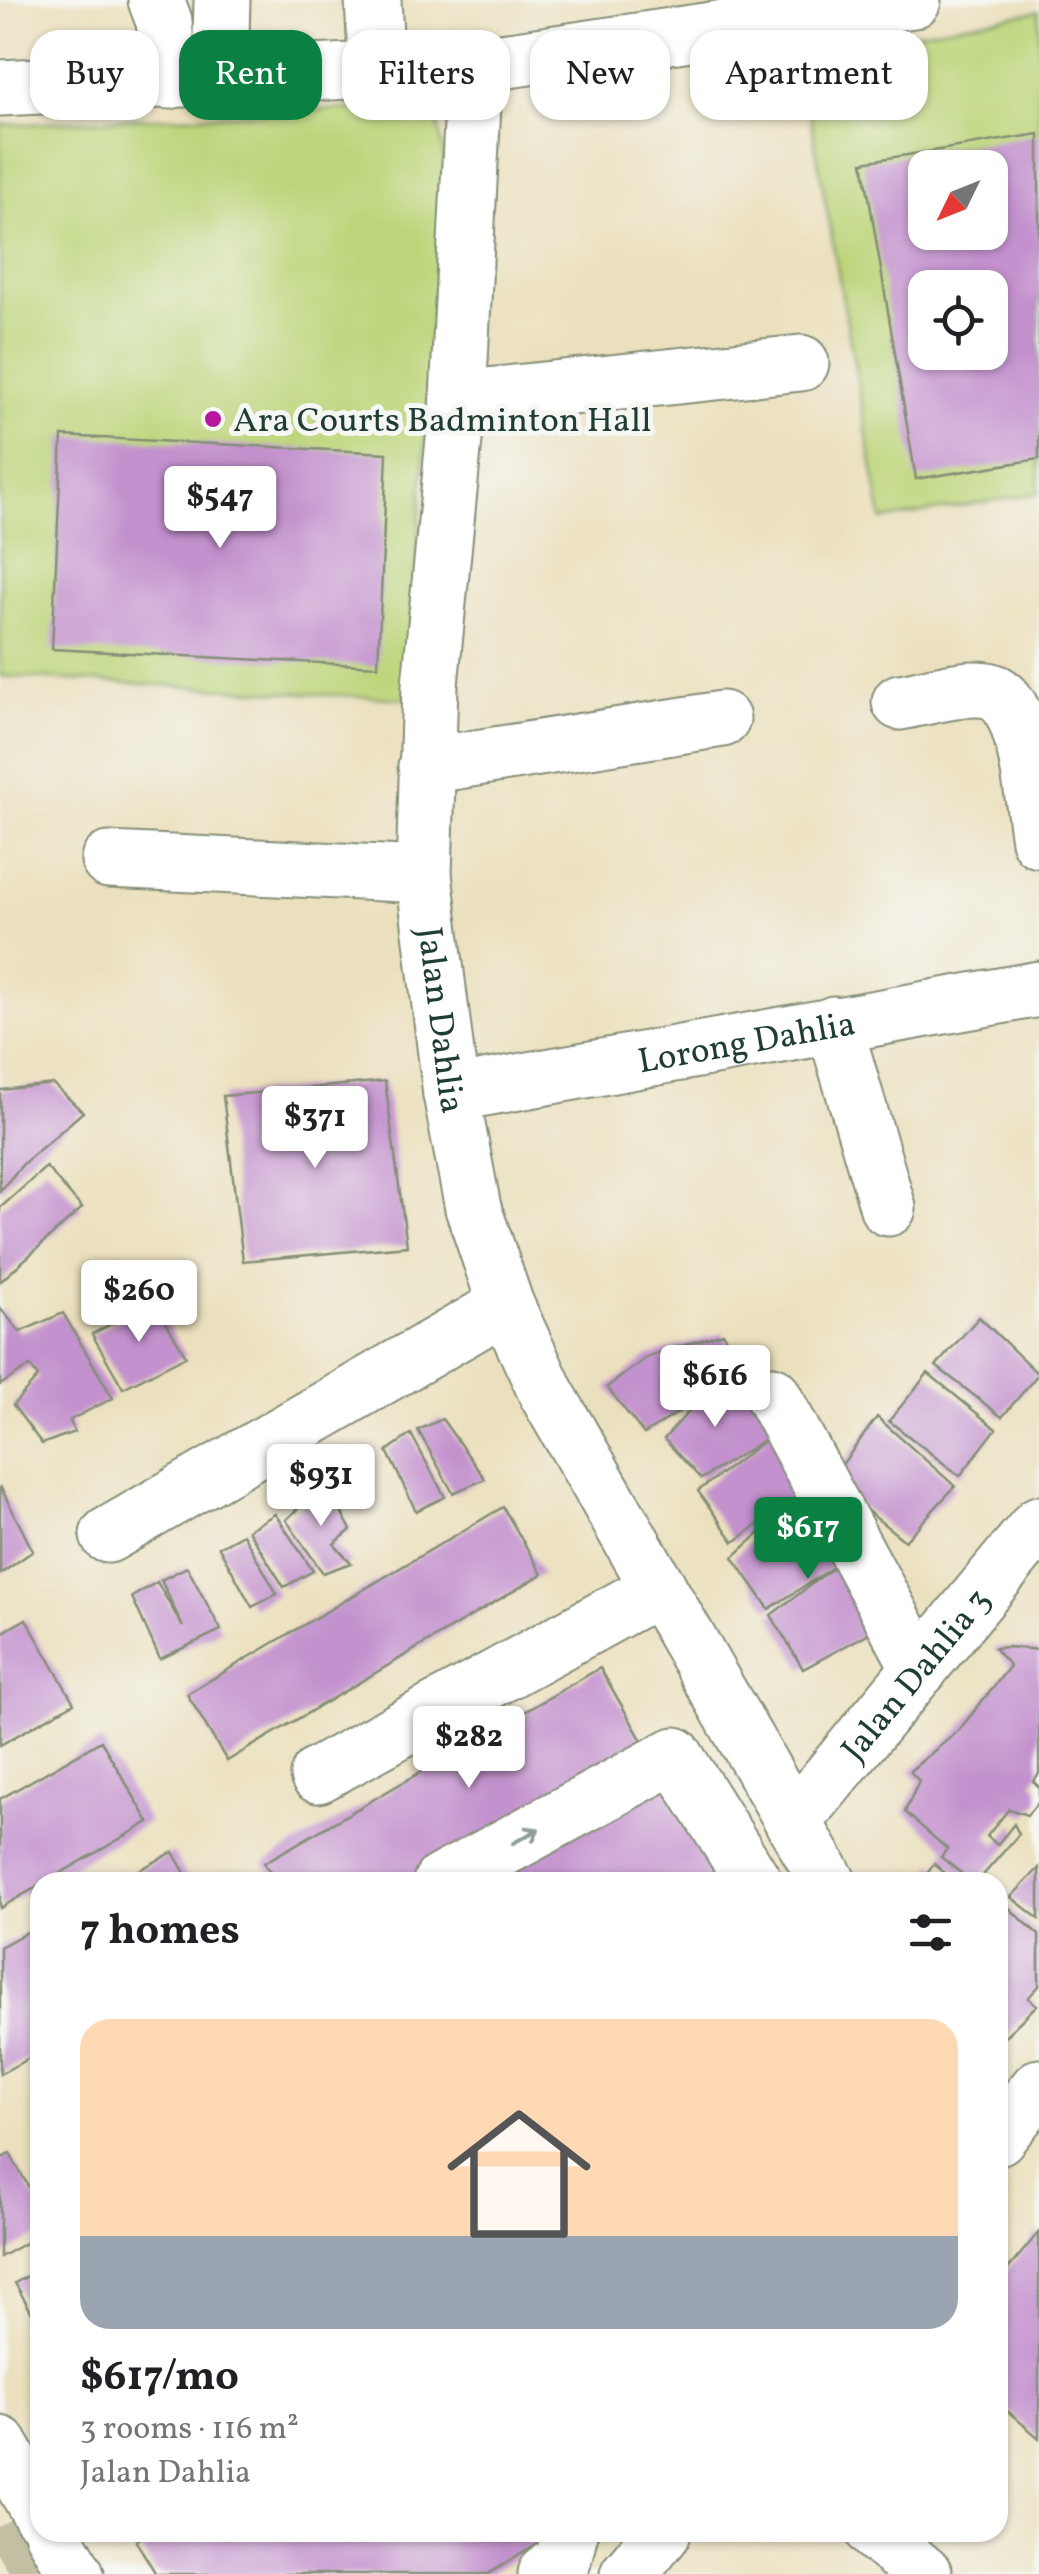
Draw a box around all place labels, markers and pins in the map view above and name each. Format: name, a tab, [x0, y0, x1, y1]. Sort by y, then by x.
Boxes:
place label: Ara Courts Badminton Hall	[233, 398, 651, 446]
marker: Ara Courts Badminton Hall	[202, 408, 224, 430]
pin: $547	[161, 466, 279, 551]
pin: $371	[256, 1086, 374, 1171]
pin: $260	[80, 1260, 198, 1345]
pin: $616	[656, 1345, 774, 1430]
pin: $931	[262, 1444, 380, 1529]
pin: $617	[749, 1497, 867, 1582]
pin: $282	[410, 1706, 528, 1791]

